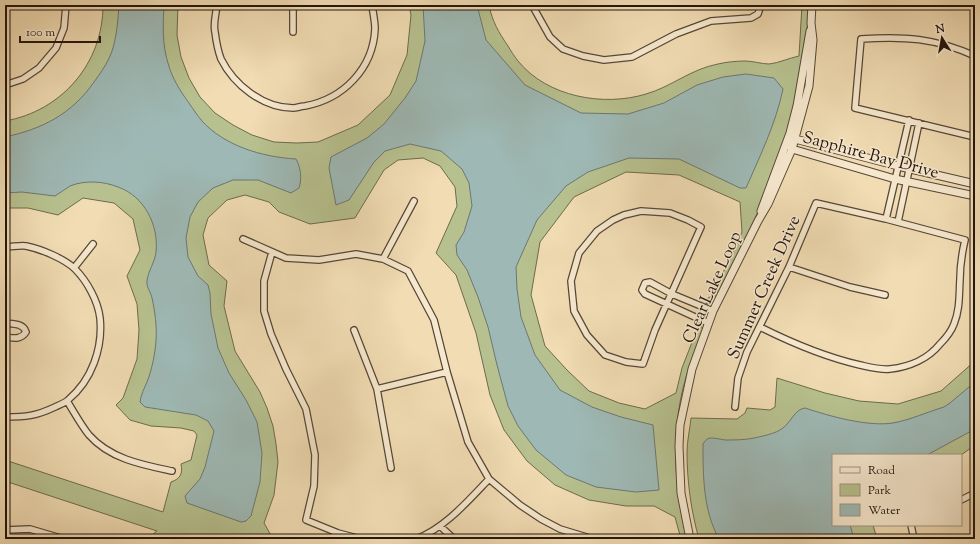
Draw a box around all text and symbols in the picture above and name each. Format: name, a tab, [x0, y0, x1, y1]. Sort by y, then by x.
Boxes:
scale bar	[20, 18, 100, 44]
north arrow	[922, 18, 962, 58]
text: N	[933, 20, 946, 38]
text: 100 m	[26, 24, 55, 42]
street label: Sapphire Bay Drive	[800, 126, 941, 186]
street label: Summer Creek Drive	[722, 212, 807, 364]
street label: Clear Lake Loop	[677, 228, 748, 348]
legend	[832, 454, 962, 526]
text: Road	[868, 462, 895, 480]
text: Park	[868, 482, 891, 500]
text: Water	[868, 502, 901, 520]

